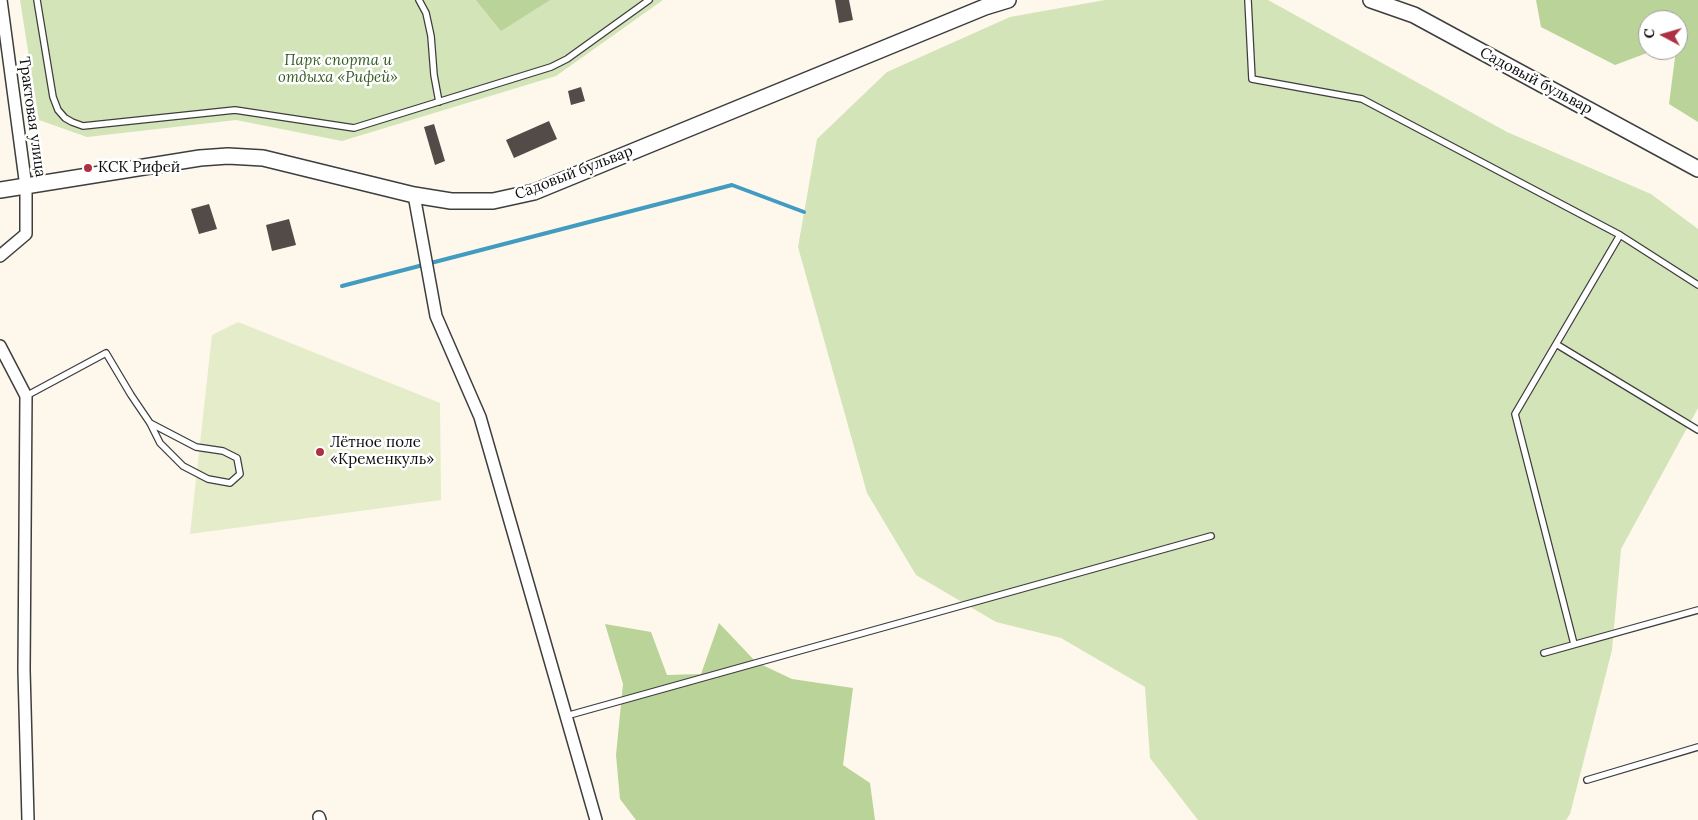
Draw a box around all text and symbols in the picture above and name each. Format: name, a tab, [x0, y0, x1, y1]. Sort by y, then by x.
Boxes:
north arrow	[1638, 10, 1688, 60]
text: С	[1640, 28, 1659, 39]
street label: Садовый бульвар	[1477, 44, 1595, 118]
park label: Парк спорта и отдыха «Рифей»	[278, 52, 398, 87]
street label: Трактовая улица	[15, 56, 49, 178]
street label: Садовый бульвар	[512, 142, 636, 204]
place label: КСК Рифей	[98, 159, 180, 177]
marker: КСК Рифей	[82, 162, 94, 174]
place label: Лётное поле «Кременкуль»	[330, 434, 434, 469]
marker: Лётное поле «Кременкуль»	[314, 446, 326, 458]

